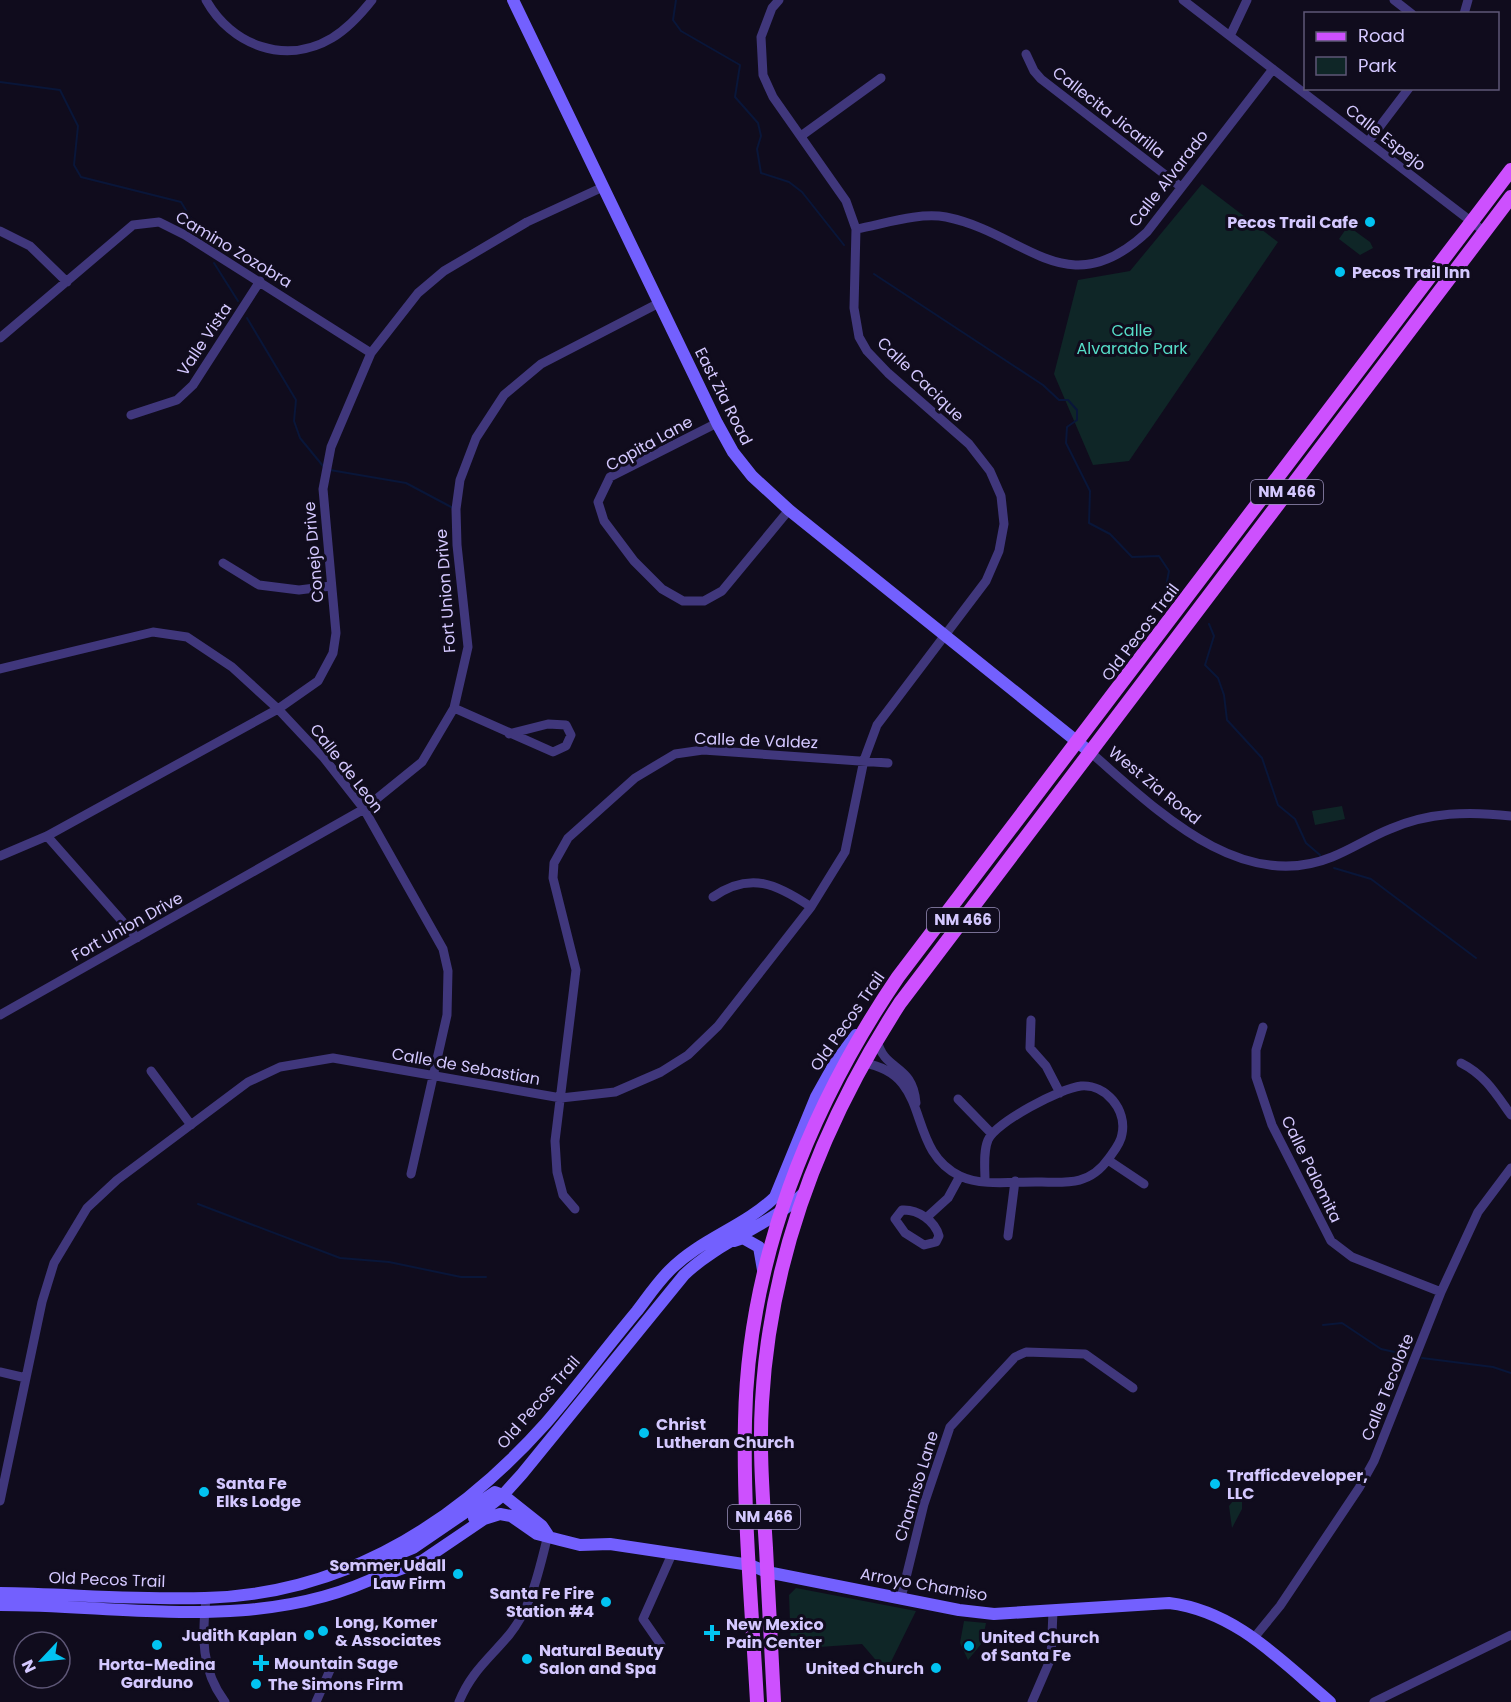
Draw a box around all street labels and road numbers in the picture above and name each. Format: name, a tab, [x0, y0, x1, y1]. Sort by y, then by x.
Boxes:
street label: Callecita Jicarilla	[1048, 61, 1170, 164]
street label: Calle Espejo	[1340, 99, 1431, 176]
street label: Calle Alvarado	[1123, 125, 1214, 232]
street label: Camino Zozobra	[171, 205, 296, 293]
street label: Valle Vista	[172, 298, 237, 380]
street label: Calle Cacique	[872, 332, 969, 427]
street label: East Zia Road	[689, 343, 758, 449]
street label: Copita Lane	[602, 410, 697, 477]
road number: NM 466	[1251, 480, 1323, 504]
street label: Conejo Drive	[298, 500, 329, 603]
street label: Fort Union Drive	[430, 528, 461, 654]
street label: Old Pecos Trail	[1096, 579, 1185, 686]
street label: Calle de Leon	[304, 719, 389, 818]
street label: Calle de Valdez	[694, 727, 818, 754]
street label: West Zia Road	[1103, 741, 1206, 830]
street label: Fort Union Drive	[67, 886, 187, 967]
road number: NM 466	[927, 908, 999, 932]
street label: Old Pecos Trail	[805, 967, 890, 1076]
street label: Calle de Sebastian	[390, 1042, 542, 1091]
street label: Calle Palomita	[1276, 1112, 1347, 1227]
street label: Calle Tecolote	[1356, 1330, 1419, 1444]
street label: Old Pecos Trail	[491, 1351, 585, 1454]
street label: Chamiso Lane	[889, 1428, 944, 1544]
road number: NM 466	[728, 1505, 800, 1529]
street label: Arroyo Chamiso	[858, 1562, 989, 1607]
street label: Old Pecos Trail	[48, 1566, 166, 1593]

